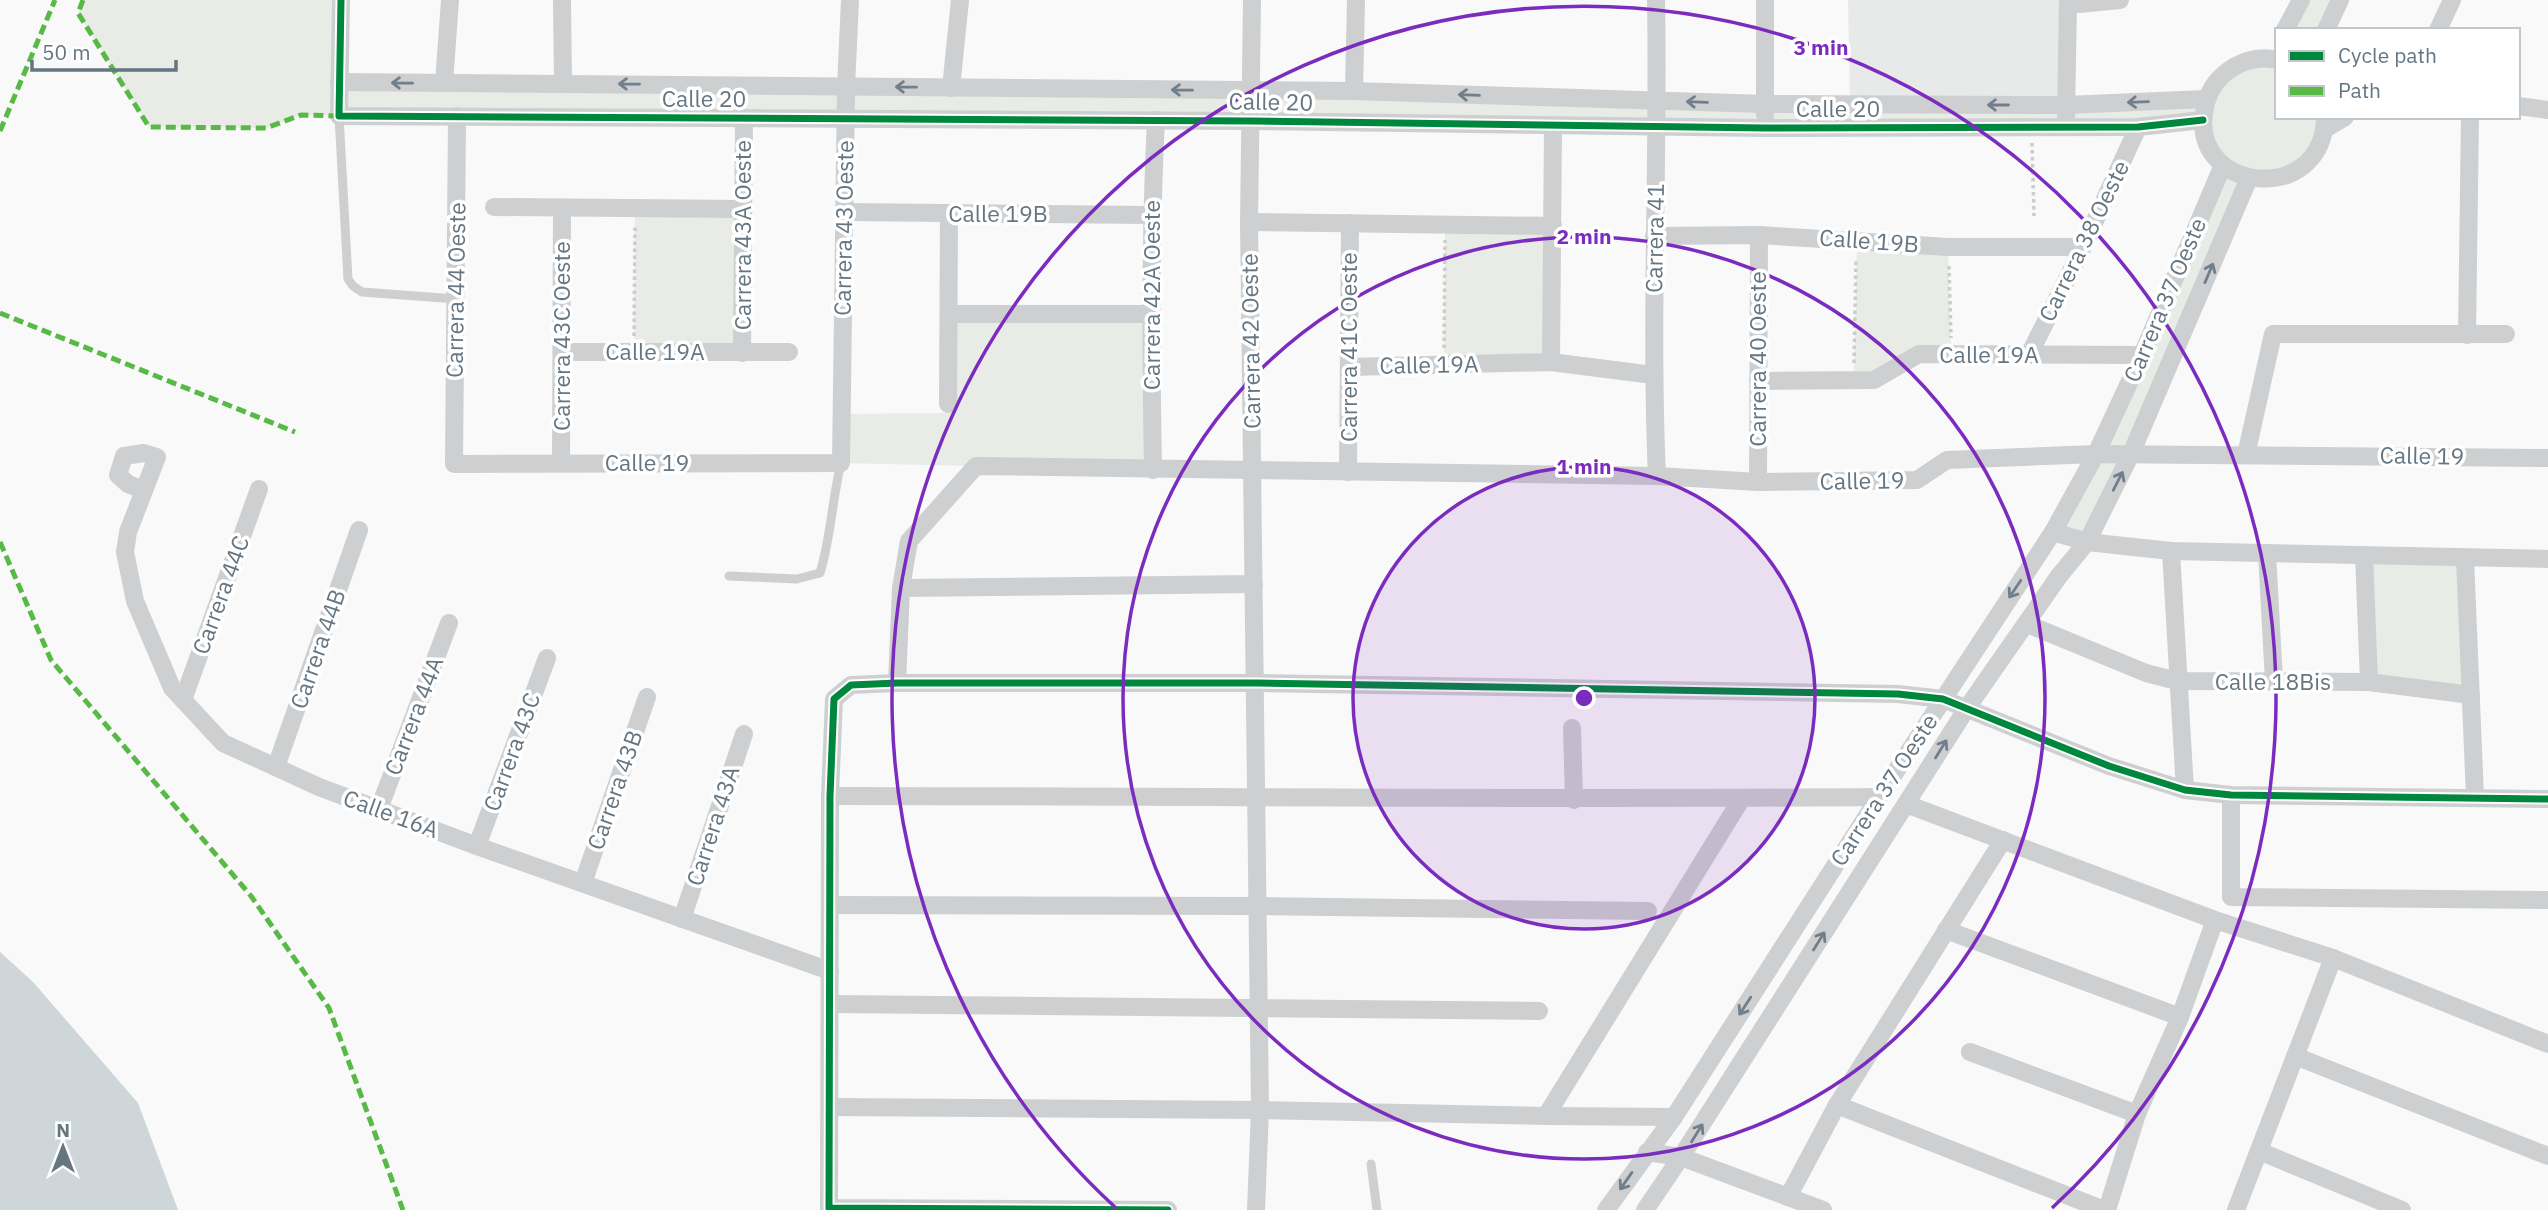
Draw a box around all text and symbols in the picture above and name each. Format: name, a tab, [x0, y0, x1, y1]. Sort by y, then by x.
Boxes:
scale bar	[32, 28, 175, 72]
legend	[2275, 28, 2520, 119]
text: 3 min	[1794, 33, 1848, 61]
text: 50 m	[42, 38, 91, 66]
text: Cycle path	[2338, 41, 2437, 69]
one-way arrow	[390, 76, 413, 89]
text: Path	[2338, 76, 2381, 104]
one-way arrow	[618, 78, 641, 91]
one-way arrow	[894, 80, 917, 94]
street label: Calle 20	[662, 83, 746, 113]
one-way arrow	[1171, 83, 1194, 97]
street label: Calle 20	[1228, 85, 1314, 117]
one-way arrow	[1458, 88, 1481, 101]
street label: Calle 20	[1796, 93, 1880, 123]
one-way arrow	[2127, 95, 2150, 108]
one-way arrow	[1686, 96, 1709, 109]
one-way arrow	[1987, 98, 2010, 112]
street label: Carrera 43A Oeste	[727, 140, 757, 330]
street label: Carrera 43 Oeste	[826, 140, 860, 316]
street label: Carrera 38 Oeste	[2031, 155, 2135, 326]
street label: Carrera 41	[1638, 183, 1670, 293]
street label: Calle 19B	[948, 198, 1048, 228]
street label: Carrera 42A Oeste	[1136, 200, 1166, 390]
street label: Carrera 44 Oeste	[438, 202, 472, 378]
street label: Carrera 37 Oeste	[2116, 213, 2212, 386]
text: 2 min	[1557, 222, 1611, 250]
street label: Calle 19B	[1818, 222, 1920, 258]
street label: Carrera 43C Oeste	[546, 241, 576, 431]
street label: Carrera 41C Oeste	[1333, 252, 1363, 442]
street label: Carrera 42 Oeste	[1233, 253, 1267, 429]
one-way arrow	[2203, 262, 2216, 284]
street label: Carrera 40 Oeste	[1742, 271, 1772, 447]
street label: Calle 19A	[605, 336, 705, 366]
street label: Calle 19A	[1939, 339, 2039, 369]
street label: Calle 19A	[1379, 348, 1479, 380]
street label: Calle 19	[2379, 439, 2465, 471]
street label: Calle 19	[605, 447, 689, 477]
text: 1 min	[1557, 452, 1611, 480]
street label: Calle 19	[1819, 464, 1905, 496]
one-way arrow	[2111, 471, 2125, 492]
street label: Carrera 44C	[185, 531, 255, 658]
one-way arrow	[2008, 579, 2023, 598]
street label: Carrera 44B	[283, 585, 352, 712]
street label: Carrera 44A	[377, 652, 449, 779]
street label: Calle 18Bis	[2215, 666, 2331, 696]
centre of rings	[1572, 686, 1596, 710]
street label: Carrera 43C	[476, 688, 546, 815]
street label: Carrera 37 Oeste	[1823, 708, 1944, 871]
street label: Carrera 43B	[580, 726, 649, 853]
one-way arrow	[1934, 740, 1948, 760]
street label: Carrera 43A	[679, 762, 746, 889]
street label: Calle 16A	[340, 782, 443, 844]
one-way arrow	[1811, 932, 1826, 951]
one-way arrow	[1737, 996, 1752, 1015]
north arrow	[28, 1112, 98, 1182]
text: N	[56, 1118, 70, 1142]
one-way arrow	[1689, 1124, 1704, 1143]
one-way arrow	[1619, 1171, 1633, 1190]

